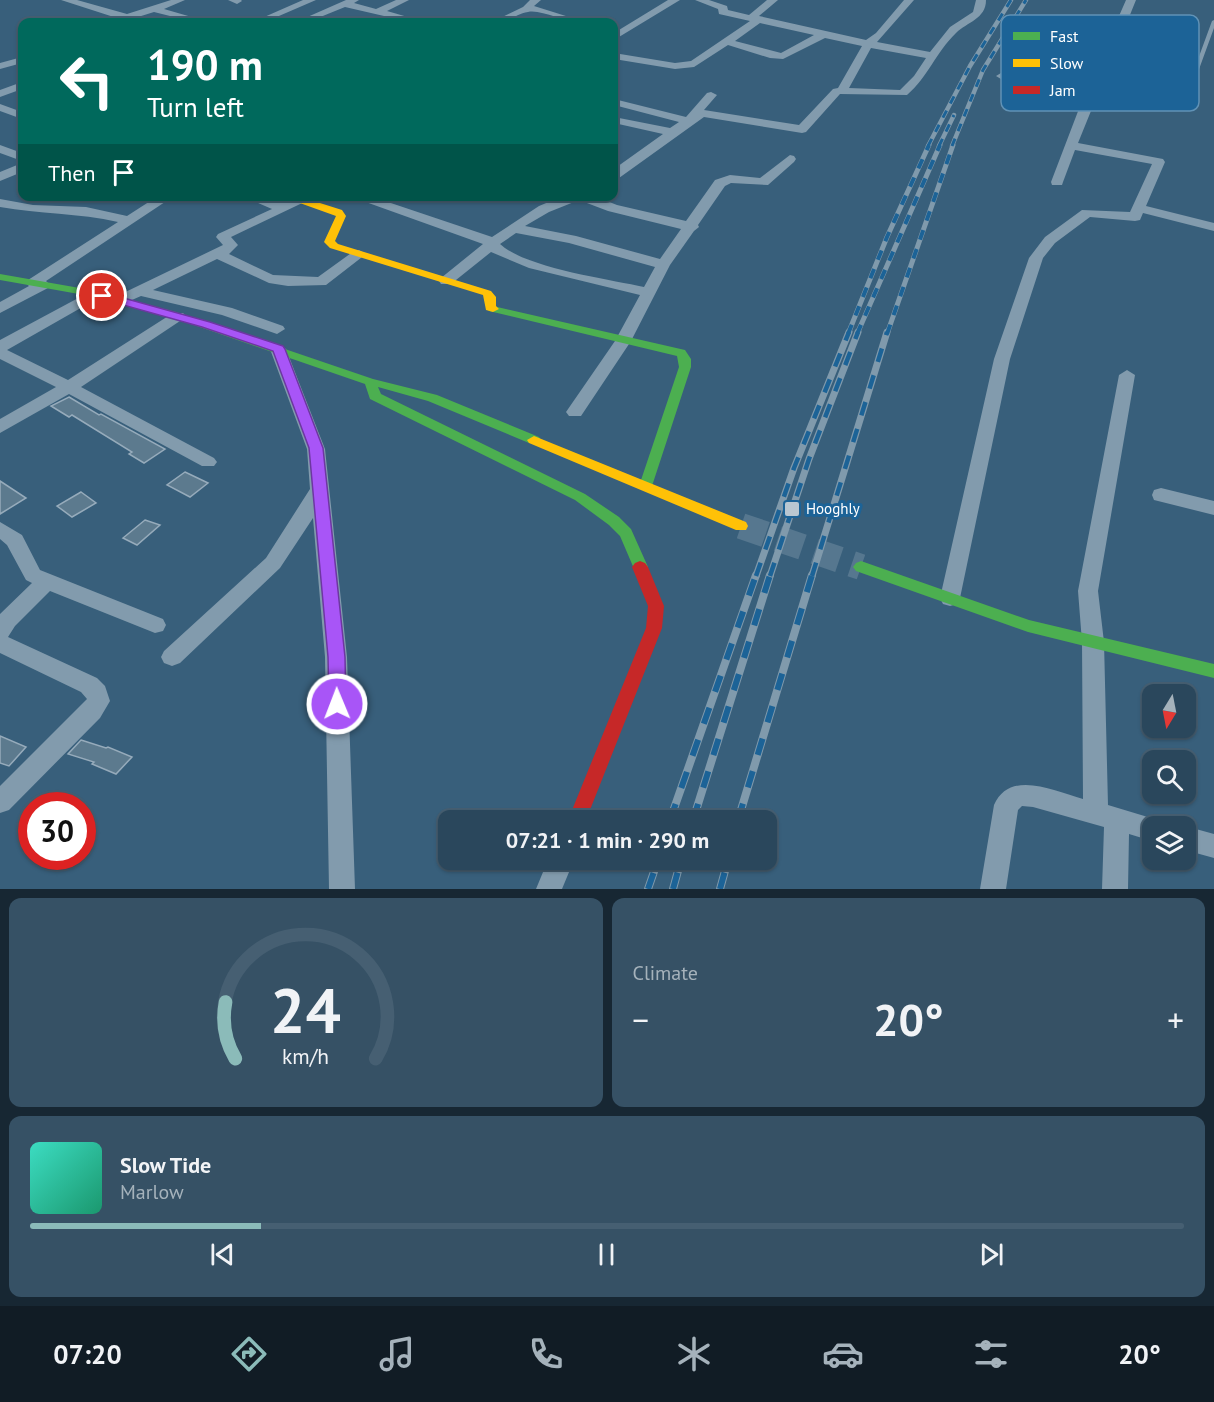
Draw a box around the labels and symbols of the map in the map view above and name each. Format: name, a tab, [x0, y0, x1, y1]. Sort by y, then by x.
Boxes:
legend	[1001, 15, 1199, 111]
text: Fast	[1050, 26, 1079, 46]
text: Slow	[1050, 53, 1084, 73]
text: Jam	[1049, 80, 1076, 100]
pin	[76, 270, 127, 321]
place label: Hooghly	[806, 499, 860, 518]
marker: Hooghly	[783, 500, 801, 518]
position arrow	[305, 672, 369, 736]
north arrow	[1142, 684, 1196, 738]
speed limit sign: 30	[18, 792, 96, 870]

